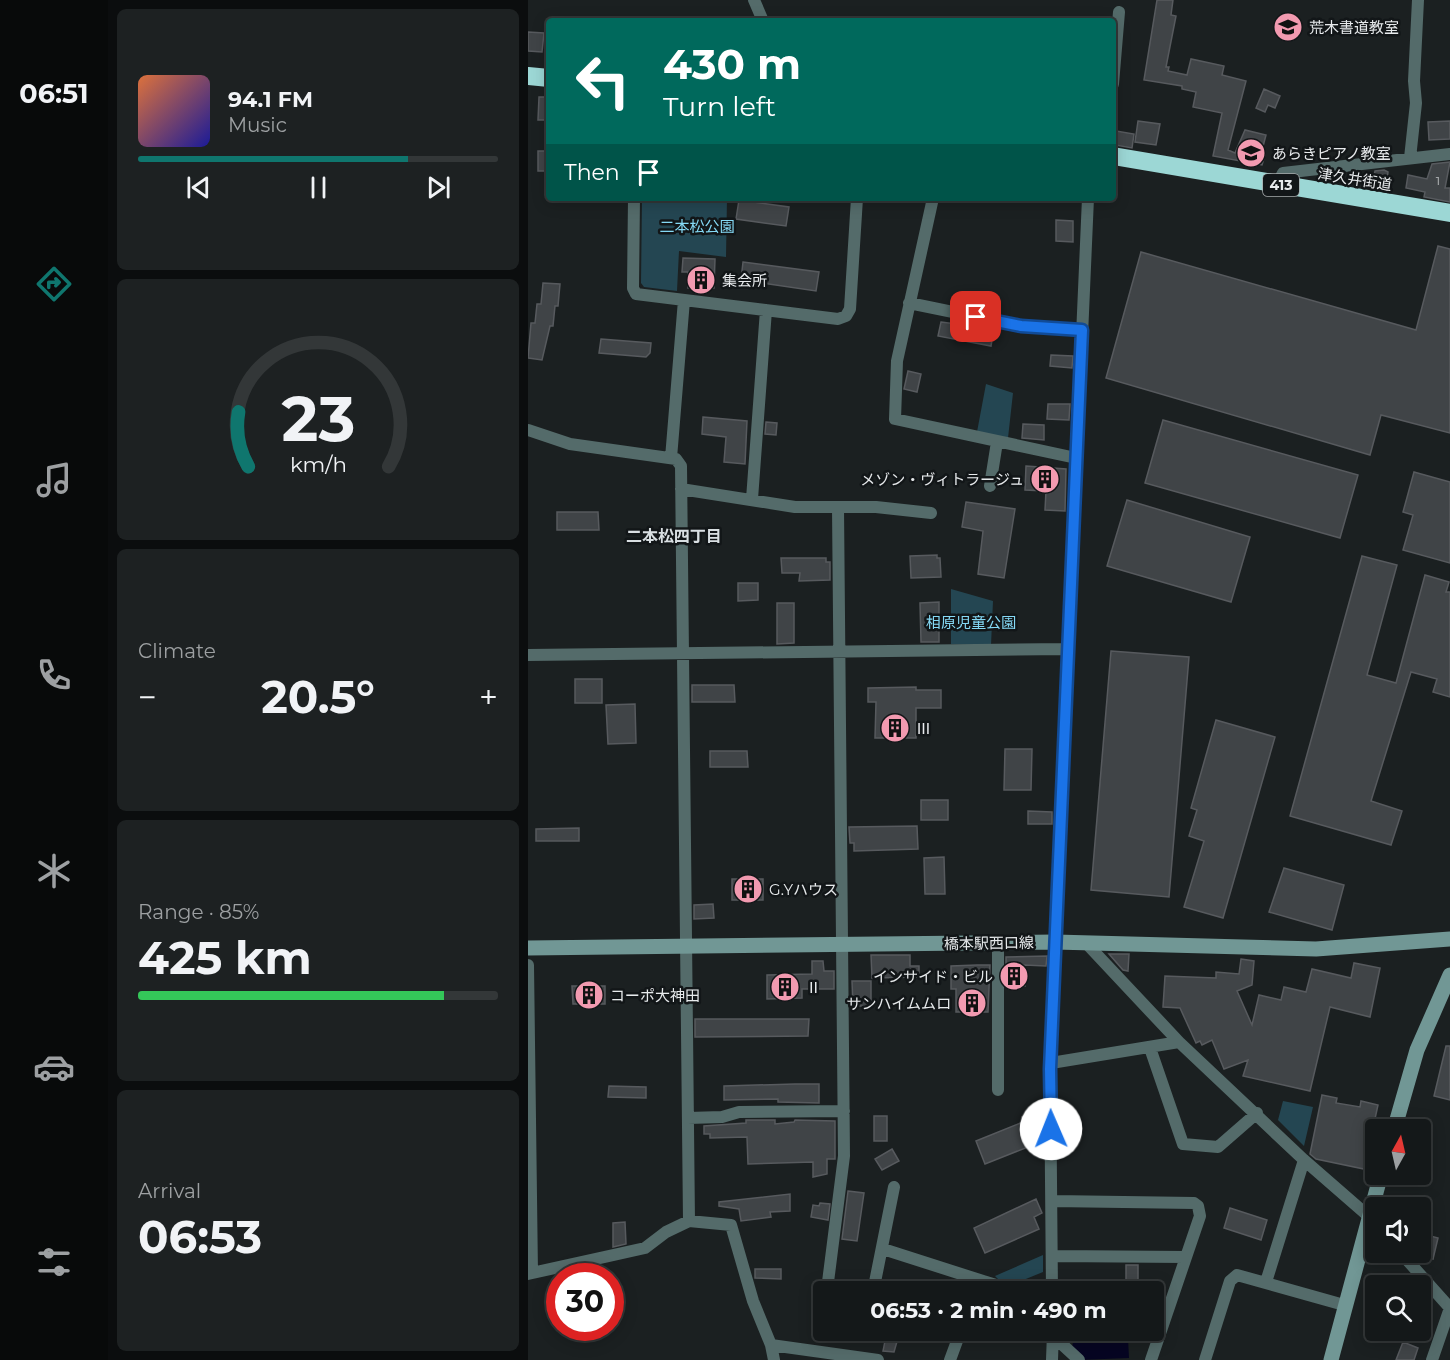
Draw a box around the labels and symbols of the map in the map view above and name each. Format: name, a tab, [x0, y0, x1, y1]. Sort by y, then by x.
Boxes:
school or university icon: 荒木書道教室	[1272, 11, 1304, 43]
place label: 荒木書道教室	[1309, 18, 1399, 37]
school or university icon: あらきピアノ教室	[1235, 137, 1267, 169]
place label: あらきピアノ教室	[1272, 144, 1391, 163]
street label: 津久井街道	[1316, 164, 1394, 194]
house number: 1	[1436, 173, 1440, 188]
road number: 413	[1263, 174, 1299, 196]
park label: 二本松公園	[659, 217, 735, 236]
building icon: 集会所	[685, 264, 717, 296]
place label: 集会所	[722, 271, 767, 290]
pin	[950, 291, 1001, 342]
building icon: メゾン・ヴィトラージュ	[1029, 463, 1061, 495]
place label: メゾン・ヴィトラージュ	[860, 470, 1024, 489]
district label: 二本松四丁目	[626, 527, 722, 546]
park label: 相原児童公園	[926, 613, 1016, 632]
building icon: Ⅲ	[879, 712, 911, 744]
place label: Ⅲ	[916, 719, 931, 738]
building icon: G.Yハウス	[732, 873, 764, 905]
place label: G.Yハウス	[769, 880, 838, 899]
street label: 橋本駅西口線	[944, 933, 1034, 953]
building icon: インサイド・ビル	[998, 960, 1030, 992]
place label: インサイド・ビル	[873, 967, 993, 986]
building icon: Ⅱ	[769, 971, 801, 1003]
place label: Ⅱ	[806, 978, 821, 997]
building icon: コーポ大神田	[573, 979, 605, 1011]
place label: コーポ大神田	[610, 986, 700, 1005]
building icon: サンハイムムロ	[956, 987, 988, 1019]
place label: サンハイムムロ	[847, 994, 951, 1013]
position arrow	[1019, 1097, 1083, 1161]
north arrow	[1365, 1119, 1431, 1185]
speed limit sign: 30	[546, 1263, 624, 1341]

